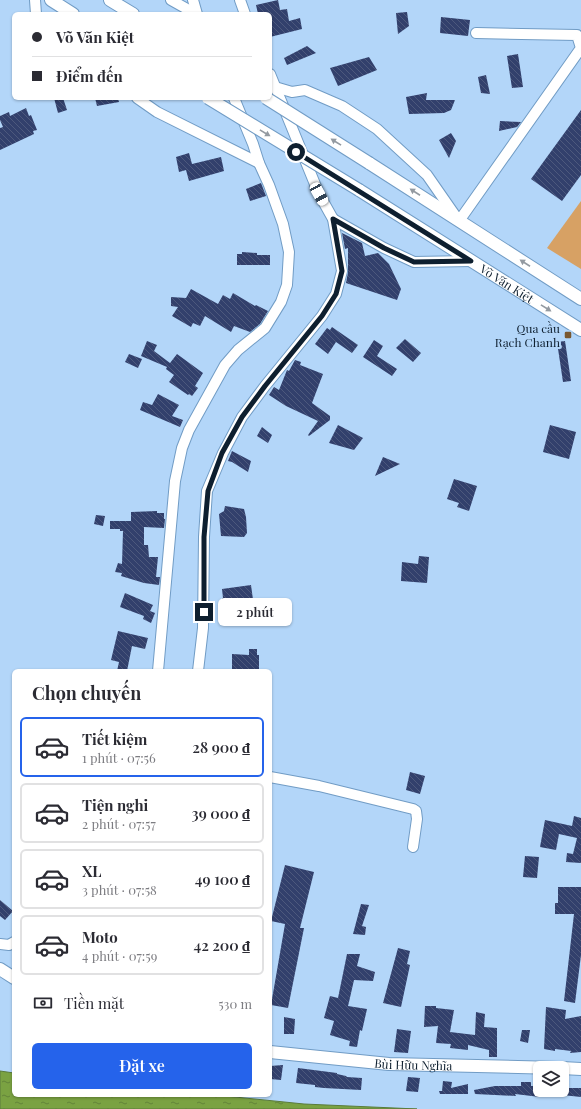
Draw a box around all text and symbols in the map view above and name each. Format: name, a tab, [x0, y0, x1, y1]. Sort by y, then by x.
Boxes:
text: Võ Văn Kiệt	[56, 27, 134, 47]
text: Điểm đến	[56, 66, 123, 86]
one-way arrow	[260, 129, 271, 137]
one-way arrow	[331, 138, 341, 146]
route start	[287, 143, 305, 161]
car	[308, 181, 330, 207]
one-way arrow	[409, 189, 421, 196]
one-way arrow	[519, 259, 530, 266]
street label: Võ Văn Kiệt	[476, 260, 538, 307]
one-way arrow	[540, 304, 551, 311]
place label: Qua cầu Rạch Chanh	[495, 320, 560, 350]
marker: Qua cầu Rạch Chanh	[563, 330, 573, 340]
callout: 2 phút	[218, 598, 292, 626]
route end	[195, 603, 213, 621]
text: 2 phút	[236, 603, 274, 620]
text: Chọn chuyến	[32, 681, 141, 705]
icon: car	[34, 729, 70, 765]
text: Tiết kiệm	[82, 729, 147, 749]
text: 28 900 ₫	[192, 737, 250, 757]
text: 1 phút · 07:56	[82, 749, 156, 766]
icon: car	[34, 795, 70, 831]
text: Tiện nghi	[82, 795, 148, 815]
text: 39 000 ₫	[192, 803, 250, 823]
text: 2 phút · 07:57	[82, 815, 156, 832]
icon: car	[34, 861, 70, 897]
text: XL	[82, 861, 102, 881]
text: 49 100 ₫	[195, 869, 250, 889]
text: 3 phút · 07:58	[82, 881, 157, 898]
icon: car	[34, 927, 70, 963]
text: Moto	[82, 927, 118, 947]
text: 42 200 ₫	[193, 935, 250, 955]
text: 4 phút · 07:59	[82, 947, 157, 964]
icon: cash	[32, 992, 54, 1014]
text: Tiền mặt	[64, 993, 124, 1013]
text: 530 m	[218, 995, 252, 1012]
button: Đặt xe	[32, 1043, 252, 1089]
street label: Bùi Hữu Nghĩa	[374, 1055, 453, 1073]
map controls	[533, 1061, 569, 1097]
button: layers	[533, 1061, 569, 1097]

